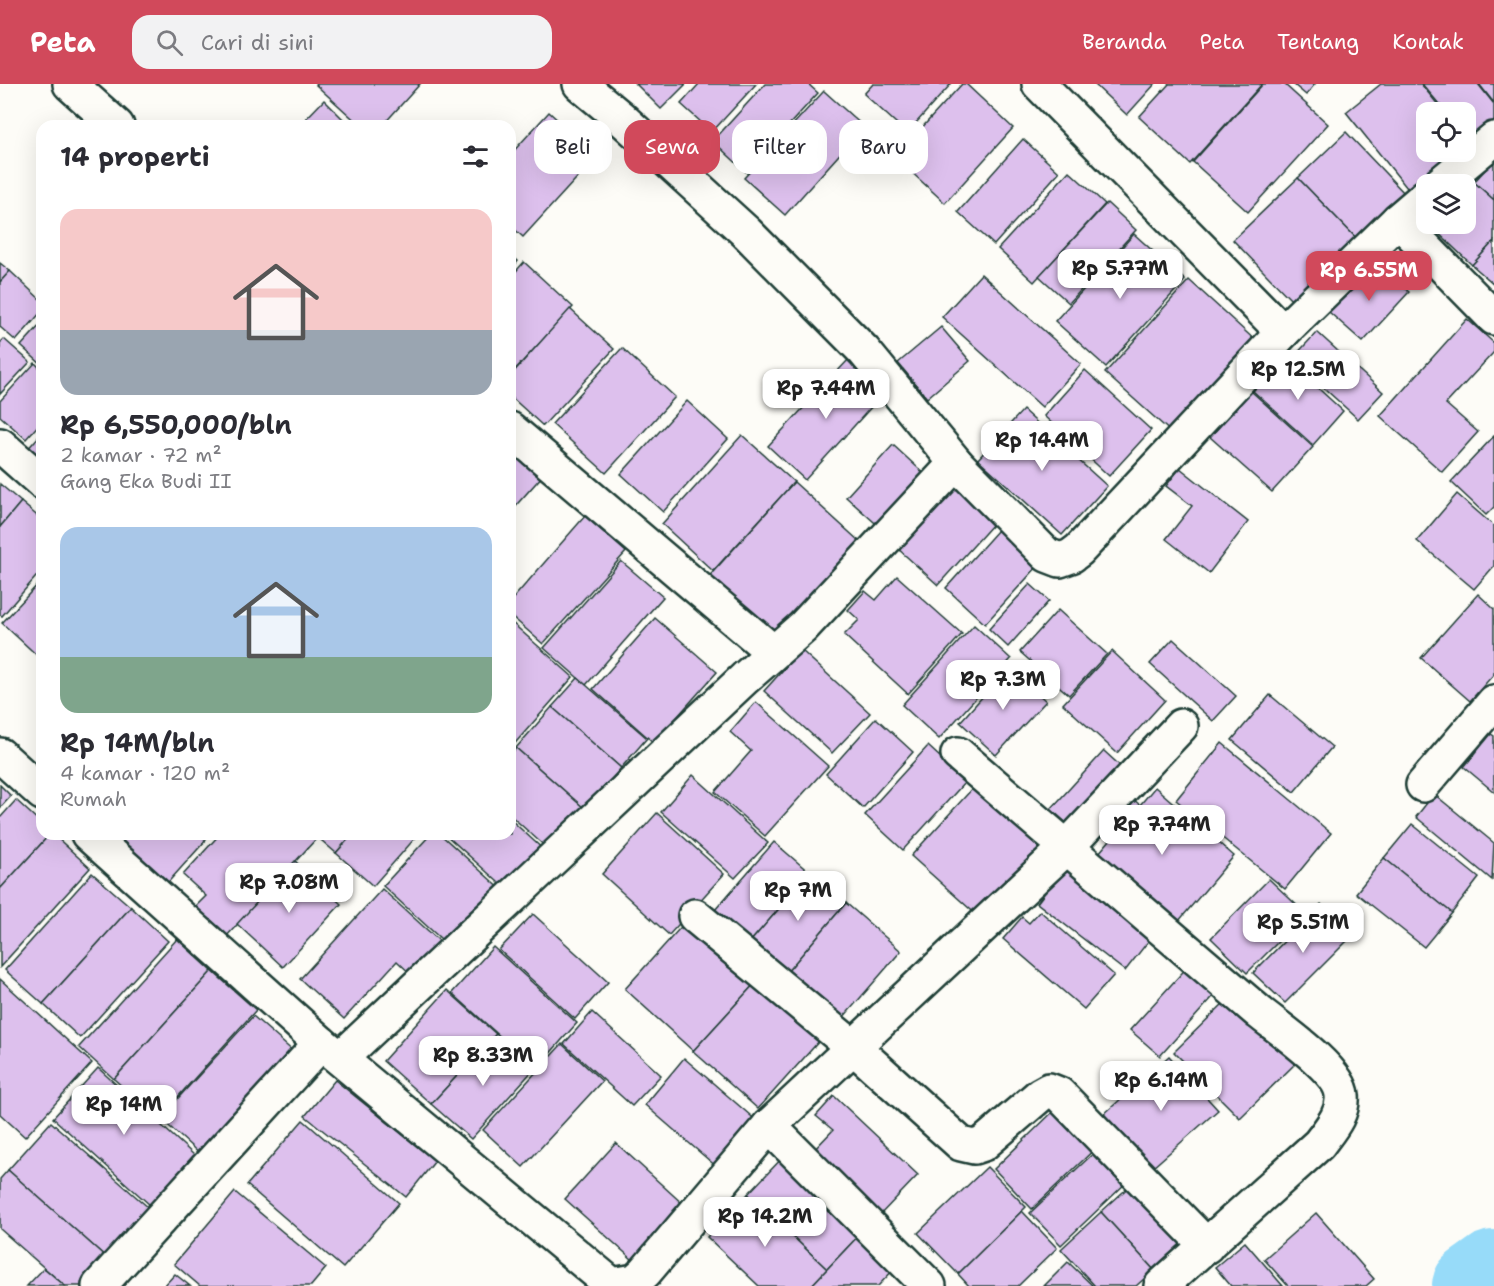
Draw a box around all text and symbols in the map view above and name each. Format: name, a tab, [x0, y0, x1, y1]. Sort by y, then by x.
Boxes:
search box	[132, 15, 552, 69]
text: Peta	[30, 23, 96, 61]
icon: search	[153, 26, 186, 59]
text: Cari di sini	[201, 28, 314, 57]
text: Beranda	[1082, 28, 1167, 56]
text: Peta	[1200, 28, 1244, 56]
text: Tentang	[1277, 28, 1359, 56]
text: Kontak	[1392, 28, 1464, 56]
map controls	[1416, 102, 1476, 234]
button: locate	[1416, 102, 1476, 162]
chip: Beli	[534, 120, 612, 174]
chip: Sewa	[624, 120, 720, 174]
chip: Filter	[732, 120, 827, 174]
chip: Baru	[839, 120, 928, 174]
text: 14 properti	[60, 139, 210, 174]
icon: filters	[459, 140, 492, 173]
button: layers	[1416, 174, 1476, 234]
icon: home	[222, 248, 330, 356]
pin: Rp 5.77M	[1058, 249, 1182, 300]
pin: Rp 6.55M	[1307, 251, 1431, 302]
text: Rp 5.77M	[1072, 255, 1168, 281]
text: Rp 6.55M	[1320, 257, 1418, 283]
pin: Rp 12.5M	[1236, 350, 1360, 401]
text: Rp 12.5M	[1251, 356, 1345, 382]
pin: Rp 7.44M	[764, 369, 888, 420]
text: Rp 7.44M	[777, 375, 875, 401]
text: Rp 6,550,000/bln	[60, 407, 292, 442]
pin: Rp 14.4M	[980, 421, 1104, 472]
text: Rp 14.4M	[995, 427, 1089, 453]
text: 2 kamar · 72 m²	[60, 442, 222, 468]
text: Gang Eka Budi II	[60, 468, 232, 494]
icon: home	[222, 566, 330, 674]
pin: Rp 7.3M	[948, 660, 1058, 711]
text: Rp 7.3M	[960, 666, 1046, 692]
text: Rp 14M/bln	[60, 725, 215, 760]
text: 4 kamar · 120 m²	[60, 760, 230, 786]
text: Rumah	[60, 786, 127, 812]
pin: Rp 7.74M	[1100, 805, 1224, 856]
text: Rp 7.74M	[1113, 811, 1211, 837]
pin: Rp 7.08M	[227, 863, 351, 914]
text: Rp 7.08M	[239, 869, 339, 895]
pin: Rp 7M	[756, 871, 840, 922]
text: Rp 7M	[764, 877, 832, 903]
pin: Rp 5.51M	[1241, 903, 1365, 954]
text: Rp 5.51M	[1257, 909, 1349, 935]
pin: Rp 8.33M	[421, 1036, 545, 1087]
text: Rp 8.33M	[433, 1042, 533, 1068]
pin: Rp 6.14M	[1099, 1061, 1223, 1112]
text: Rp 6.14M	[1114, 1067, 1208, 1093]
pin: Rp 14M	[75, 1085, 173, 1136]
text: Rp 14M	[86, 1091, 162, 1117]
pin: Rp 14.2M	[703, 1197, 827, 1248]
text: Rp 14.2M	[717, 1203, 813, 1229]

